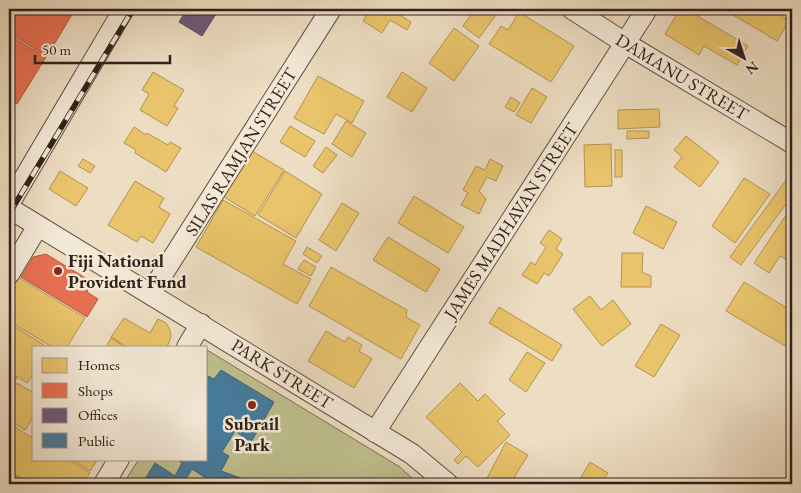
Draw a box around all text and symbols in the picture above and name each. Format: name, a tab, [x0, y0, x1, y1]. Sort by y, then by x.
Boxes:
street label: DAMANU STREET	[612, 29, 752, 125]
scale bar	[35, 32, 170, 64]
north arrow	[718, 32, 768, 82]
text: 50 m	[42, 40, 71, 59]
street label: SILAS RAMJAN STREET	[179, 63, 302, 240]
street label: JAMES MADHAVAN STREET	[437, 117, 583, 325]
place label: Fiji National Provident Fund	[68, 249, 187, 293]
marker: Fiji National Provident Fund	[52, 265, 64, 277]
street label: PARK STREET	[227, 333, 338, 414]
legend	[32, 346, 208, 460]
text: Homes	[78, 355, 120, 374]
text: Shops	[78, 381, 113, 400]
marker: Subrail Park	[246, 399, 258, 411]
text: Offices	[78, 405, 118, 424]
place label: Subrail Park	[225, 412, 279, 456]
text: Public	[78, 431, 115, 450]

